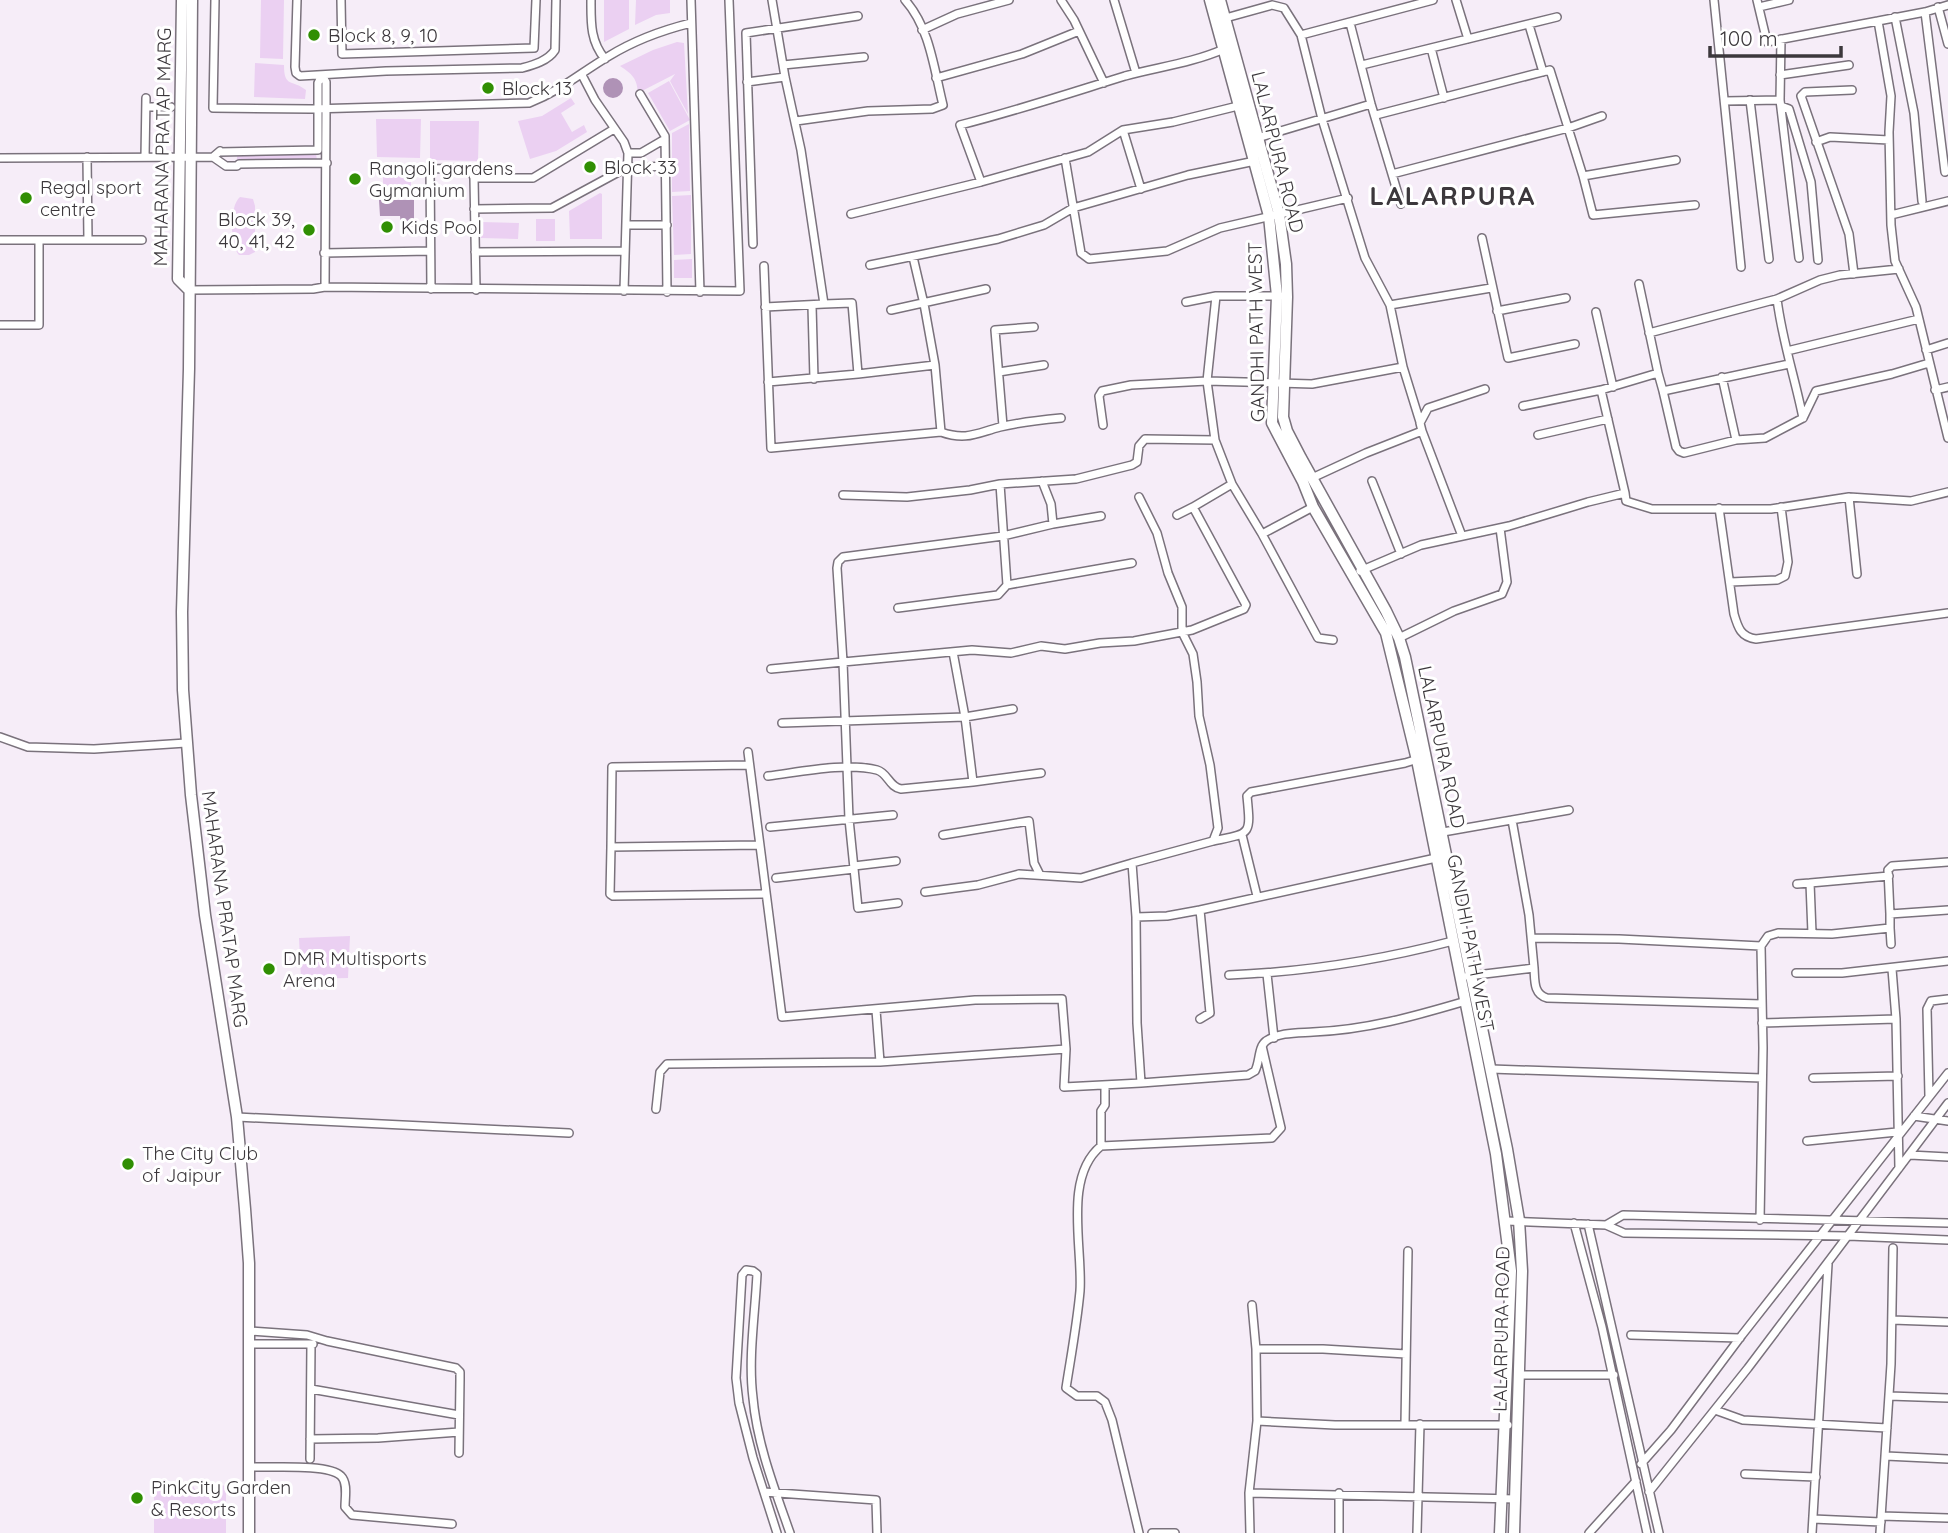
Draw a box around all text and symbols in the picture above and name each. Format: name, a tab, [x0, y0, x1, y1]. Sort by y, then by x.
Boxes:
scale bar	[1710, 14, 1841, 58]
place label: Block 8, 9, 10	[328, 23, 438, 47]
text: 100 m	[1720, 25, 1778, 51]
street label: MAHARANA PRATAP MARG	[148, 27, 176, 267]
marker: Block 8, 9, 10	[306, 27, 322, 43]
street label: LALARPURA ROAD	[1246, 69, 1310, 235]
place label: Block 13	[502, 76, 572, 100]
marker: Block 13	[480, 80, 496, 96]
place label: Block 33	[604, 155, 677, 179]
place label: Rangoli gardens Gymanium	[369, 156, 513, 202]
marker: Block 33	[582, 159, 598, 175]
marker: Rangoli gardens Gymanium	[347, 171, 363, 187]
place label: Regal sport centre	[40, 175, 142, 221]
district label: LALARPURA	[1370, 179, 1536, 212]
marker: Regal sport centre	[18, 190, 34, 206]
place label: Block 39, 40, 41, 42	[218, 207, 295, 253]
place label: Kids Pool	[401, 215, 482, 239]
marker: Kids Pool	[379, 219, 395, 235]
marker: Block 39, 40, 41, 42	[301, 222, 317, 238]
street label: GANDHI PATH WEST	[1242, 242, 1270, 422]
street label: LALARPURA ROAD	[1413, 664, 1471, 830]
street label: MAHARANA PRATAP MARG	[196, 789, 254, 1029]
street label: GANDHI PATH WEST	[1442, 852, 1500, 1034]
place label: DMR Multisports Arena	[283, 946, 427, 992]
marker: DMR Multisports Arena	[261, 961, 277, 977]
place label: The City Club of Jaipur	[142, 1141, 258, 1187]
marker: The City Club of Jaipur	[120, 1156, 136, 1172]
street label: LALARPURA ROAD	[1488, 1246, 1514, 1412]
place label: PinkCity Garden & Resorts	[151, 1475, 291, 1521]
marker: PinkCity Garden & Resorts	[129, 1490, 145, 1506]

